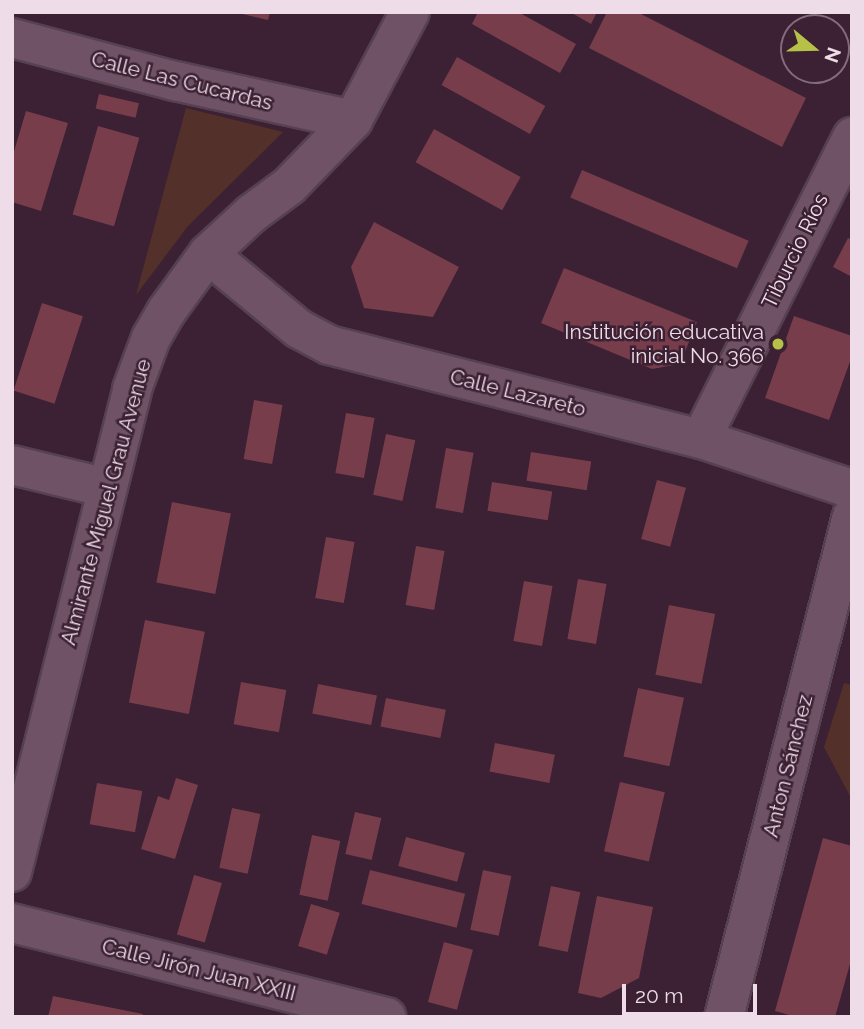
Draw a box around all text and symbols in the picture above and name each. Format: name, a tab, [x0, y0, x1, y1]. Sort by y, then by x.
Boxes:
north arrow	[780, 14, 850, 84]
text: N	[820, 45, 846, 66]
street label: Calle Las Cucardas	[89, 46, 275, 116]
street label: Tiburcio Ríos	[756, 189, 834, 313]
place label: Institución educativa inicial No. 366	[564, 319, 764, 369]
marker: Institución educativa inicial No. 366	[770, 336, 786, 352]
street label: Almirante Miguel Grau Avenue	[55, 356, 157, 648]
street label: Calle Lazareto	[448, 364, 588, 422]
street label: Anton Sánchez	[758, 692, 818, 840]
street label: Calle Jirón Juan XXIII	[99, 934, 299, 1006]
scale bar	[626, 970, 761, 1014]
text: 20 m	[635, 983, 683, 1008]

